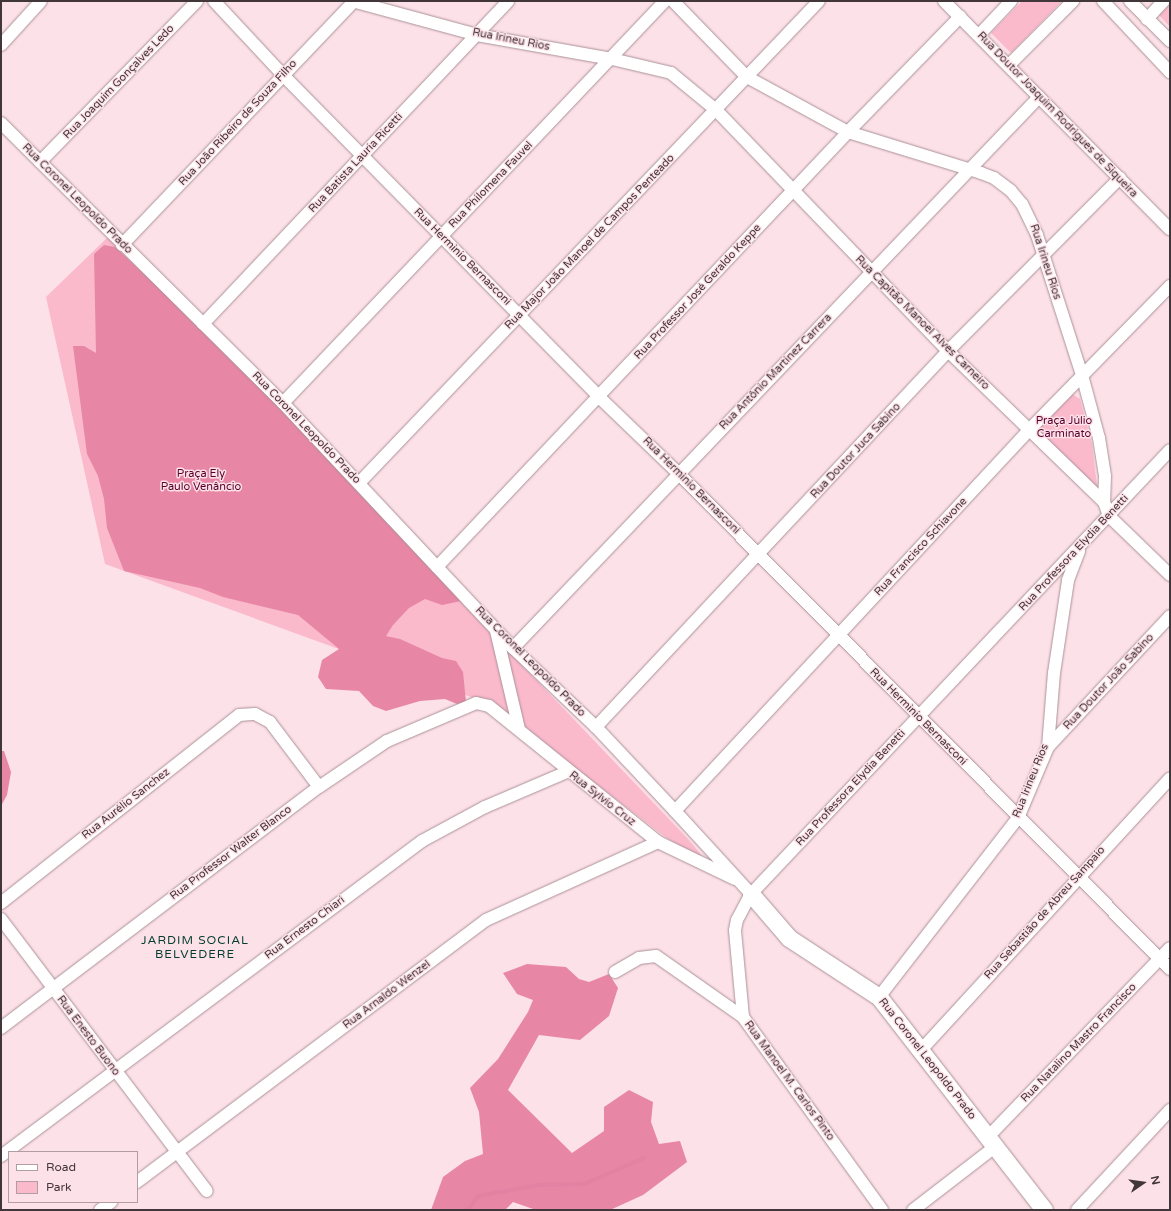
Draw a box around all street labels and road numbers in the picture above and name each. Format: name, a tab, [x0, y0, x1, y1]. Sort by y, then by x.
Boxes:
street label: Rua Joaquim Gonçalves Ledo	[61, 22, 177, 142]
street label: Rua Irineu Rios	[471, 26, 551, 54]
street label: Rua Doutor Joaquim Rodrigues de Siqueira	[974, 29, 1140, 201]
street label: Rua João Ribeiro de Souza Filho	[176, 57, 300, 189]
street label: Rua Batista Lauria Ricetti	[306, 110, 406, 216]
street label: Rua Philomena Fauvel	[446, 139, 536, 231]
street label: Rua Coronel Leopoldo Prado	[19, 141, 135, 257]
street label: Rua Major João Manoel de Campos Penteado	[502, 152, 678, 332]
street label: Rua Herminio Bernasconi	[411, 206, 513, 308]
street label: Rua Professor José Geraldo Keppe	[632, 222, 764, 362]
street label: Rua Irineu Rios	[1027, 223, 1063, 301]
street label: Rua Capitão Manoel Alves Carneiro	[852, 253, 992, 393]
street label: Rua Antônio Martinez Carrera	[717, 311, 835, 433]
street label: Rua Coronel Leopoldo Prado	[249, 369, 363, 487]
street label: Rua Doutor Juca Sabino	[808, 401, 904, 501]
street label: Rua Herminio Bernasconi	[640, 435, 742, 537]
street label: Rua Professora Elydia Benetti	[1017, 492, 1131, 614]
street label: Rua Francisco Schiavone	[872, 495, 970, 599]
street label: Rua Coronel Leopoldo Prado	[472, 604, 588, 720]
street label: Rua Doutor João Sabino	[1061, 631, 1157, 733]
street label: Rua Herminio Bernasconi	[867, 666, 969, 768]
street label: Rua Professora Elydia Benetti	[794, 727, 908, 849]
street label: Rua Irineu Rios	[1010, 742, 1052, 820]
street label: Rua Aurélio Sanchez	[80, 766, 172, 842]
street label: Rua Sylvio Cruz	[566, 769, 638, 829]
street label: Rua Professor Walter Blanco	[168, 803, 294, 903]
street label: Rua Sebastião de Abreu Sampaio	[982, 844, 1108, 982]
street label: Rua Ernesto Chiari	[262, 894, 348, 962]
street label: Rua Arnaldo Wenzel	[341, 958, 433, 1032]
street label: Rua Natalino Mastro Francisco	[1019, 981, 1139, 1105]
street label: Rua Enesto Buono	[54, 993, 122, 1079]
street label: Rua Coronel Leopoldo Prado	[875, 996, 979, 1122]
street label: Rua Manoel M. Carlos Pinto	[741, 1018, 837, 1144]

